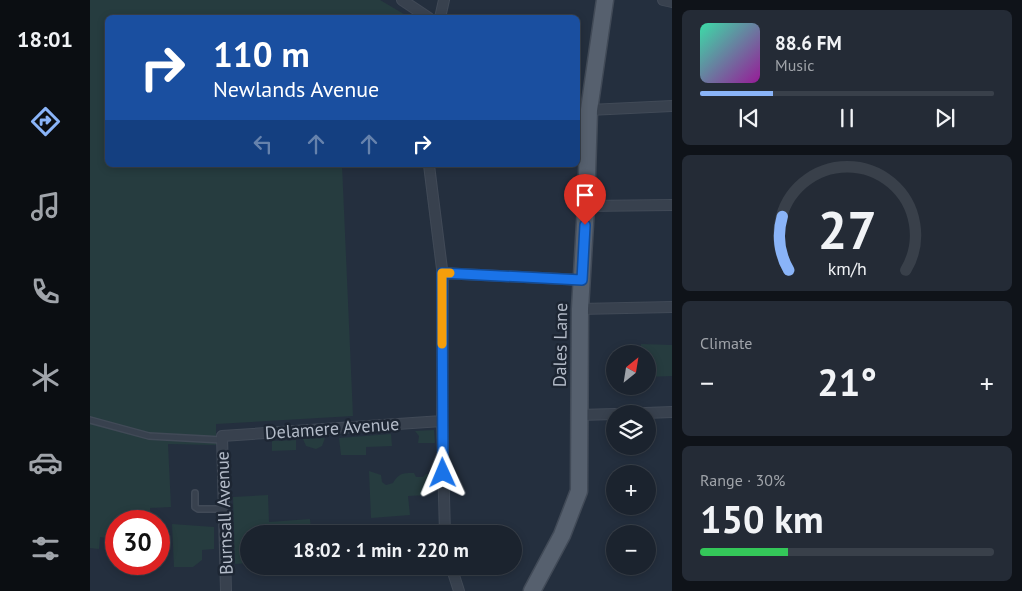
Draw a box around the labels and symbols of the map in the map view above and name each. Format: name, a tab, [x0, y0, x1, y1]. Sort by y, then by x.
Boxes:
pin	[564, 174, 606, 225]
street label: Dales Lane	[548, 303, 572, 387]
north arrow	[606, 345, 656, 395]
street label: Delamere Avenue	[264, 412, 400, 444]
position arrow	[416, 446, 468, 498]
street label: Burnsall Avenue	[210, 451, 238, 575]
speed limit sign: 30	[105, 510, 170, 575]

